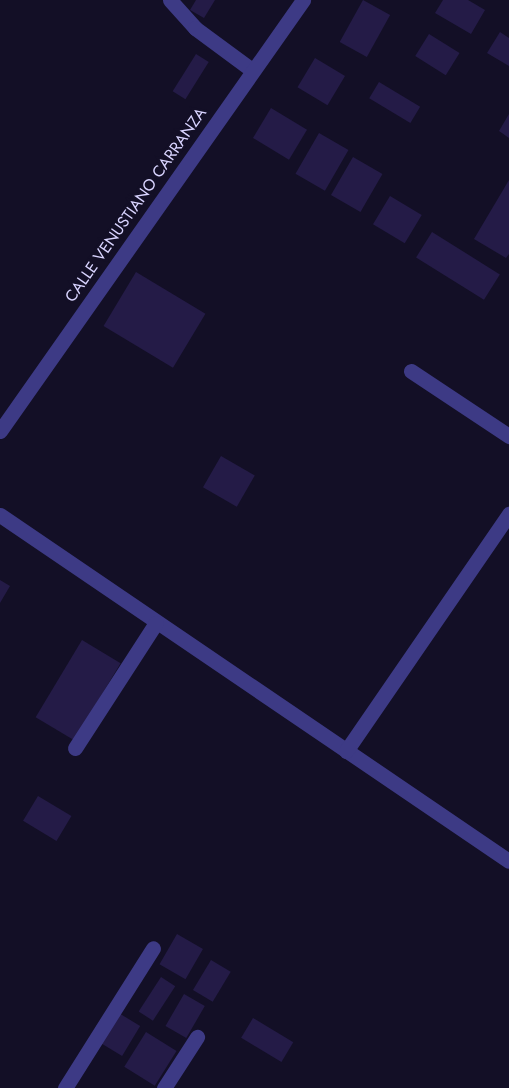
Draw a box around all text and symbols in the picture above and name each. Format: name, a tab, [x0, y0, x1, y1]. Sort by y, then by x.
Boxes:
street label: CALLE VENUSTIANO CARRANZA	[61, 104, 211, 306]

